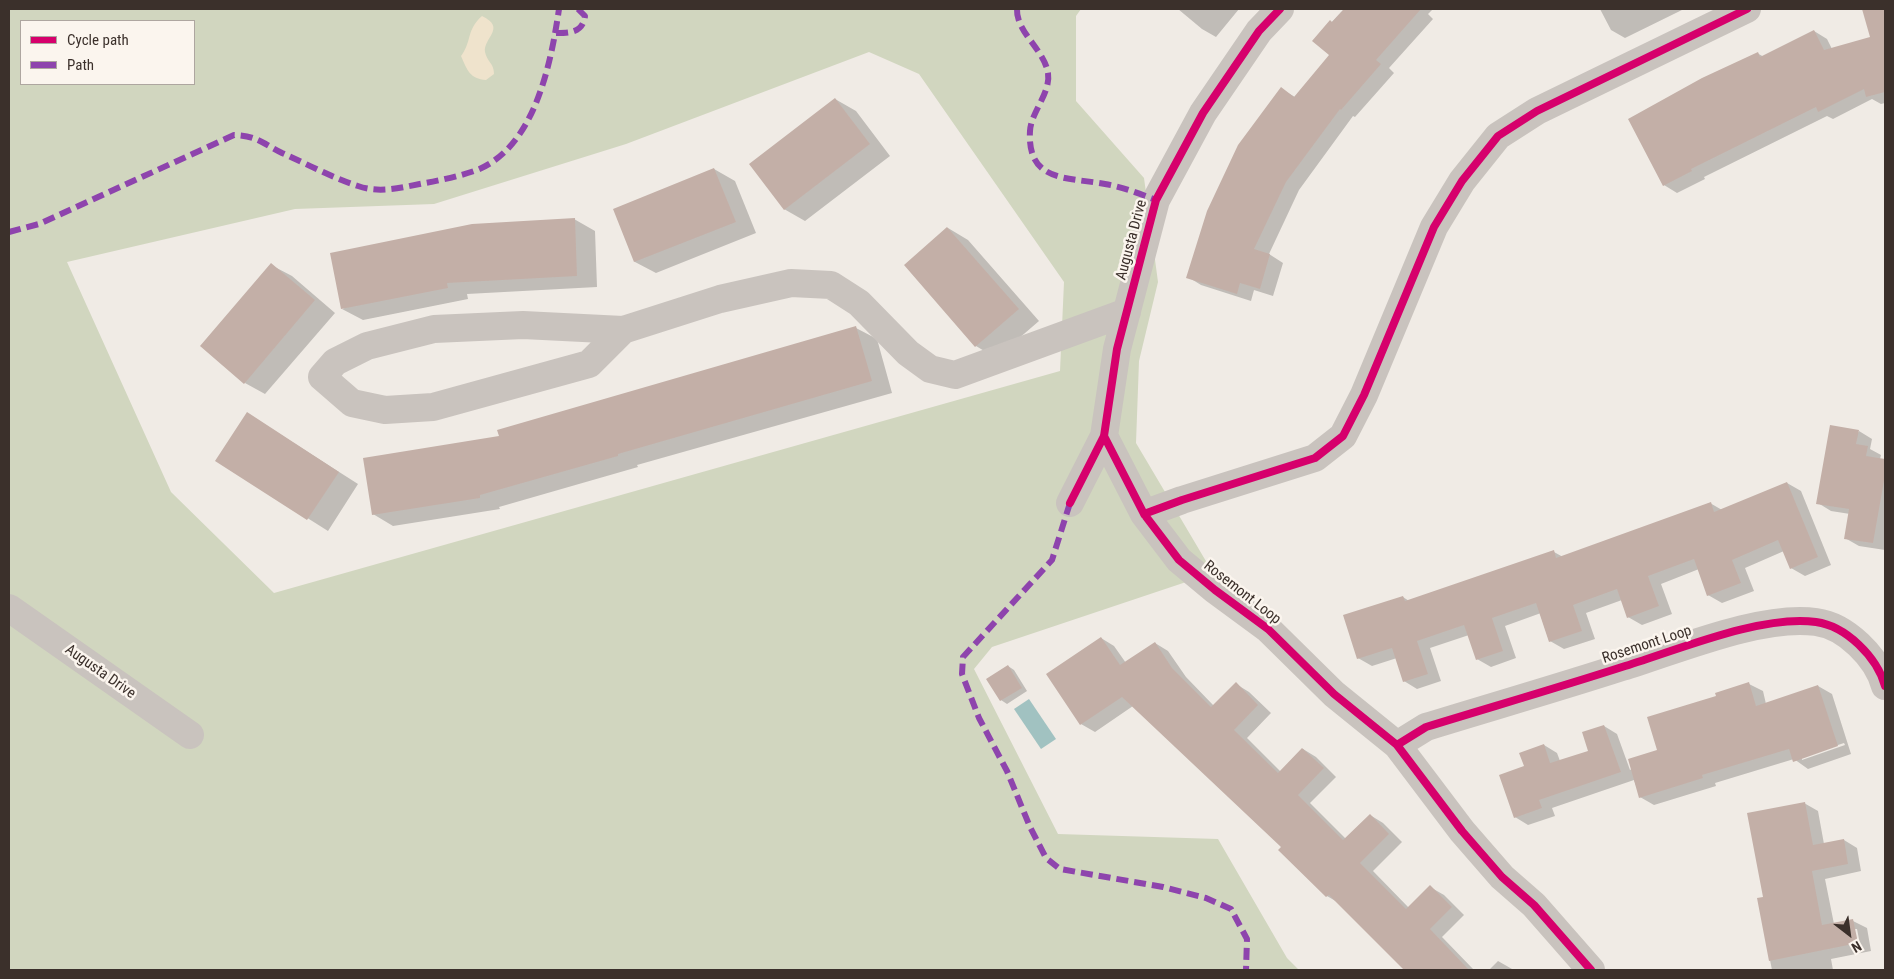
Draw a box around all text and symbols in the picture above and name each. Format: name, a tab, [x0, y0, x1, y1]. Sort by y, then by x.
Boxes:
legend	[20, 20, 195, 85]
text: Cycle path	[67, 31, 129, 49]
text: Path	[67, 56, 94, 74]
street label: Augusta Drive	[1113, 198, 1151, 282]
street label: Rosemont Loop	[1200, 557, 1284, 629]
street label: Rosemont Loop	[1600, 622, 1694, 668]
street label: Augusta Drive	[61, 641, 139, 703]
north arrow	[1824, 909, 1874, 959]
text: N	[1849, 938, 1864, 956]

